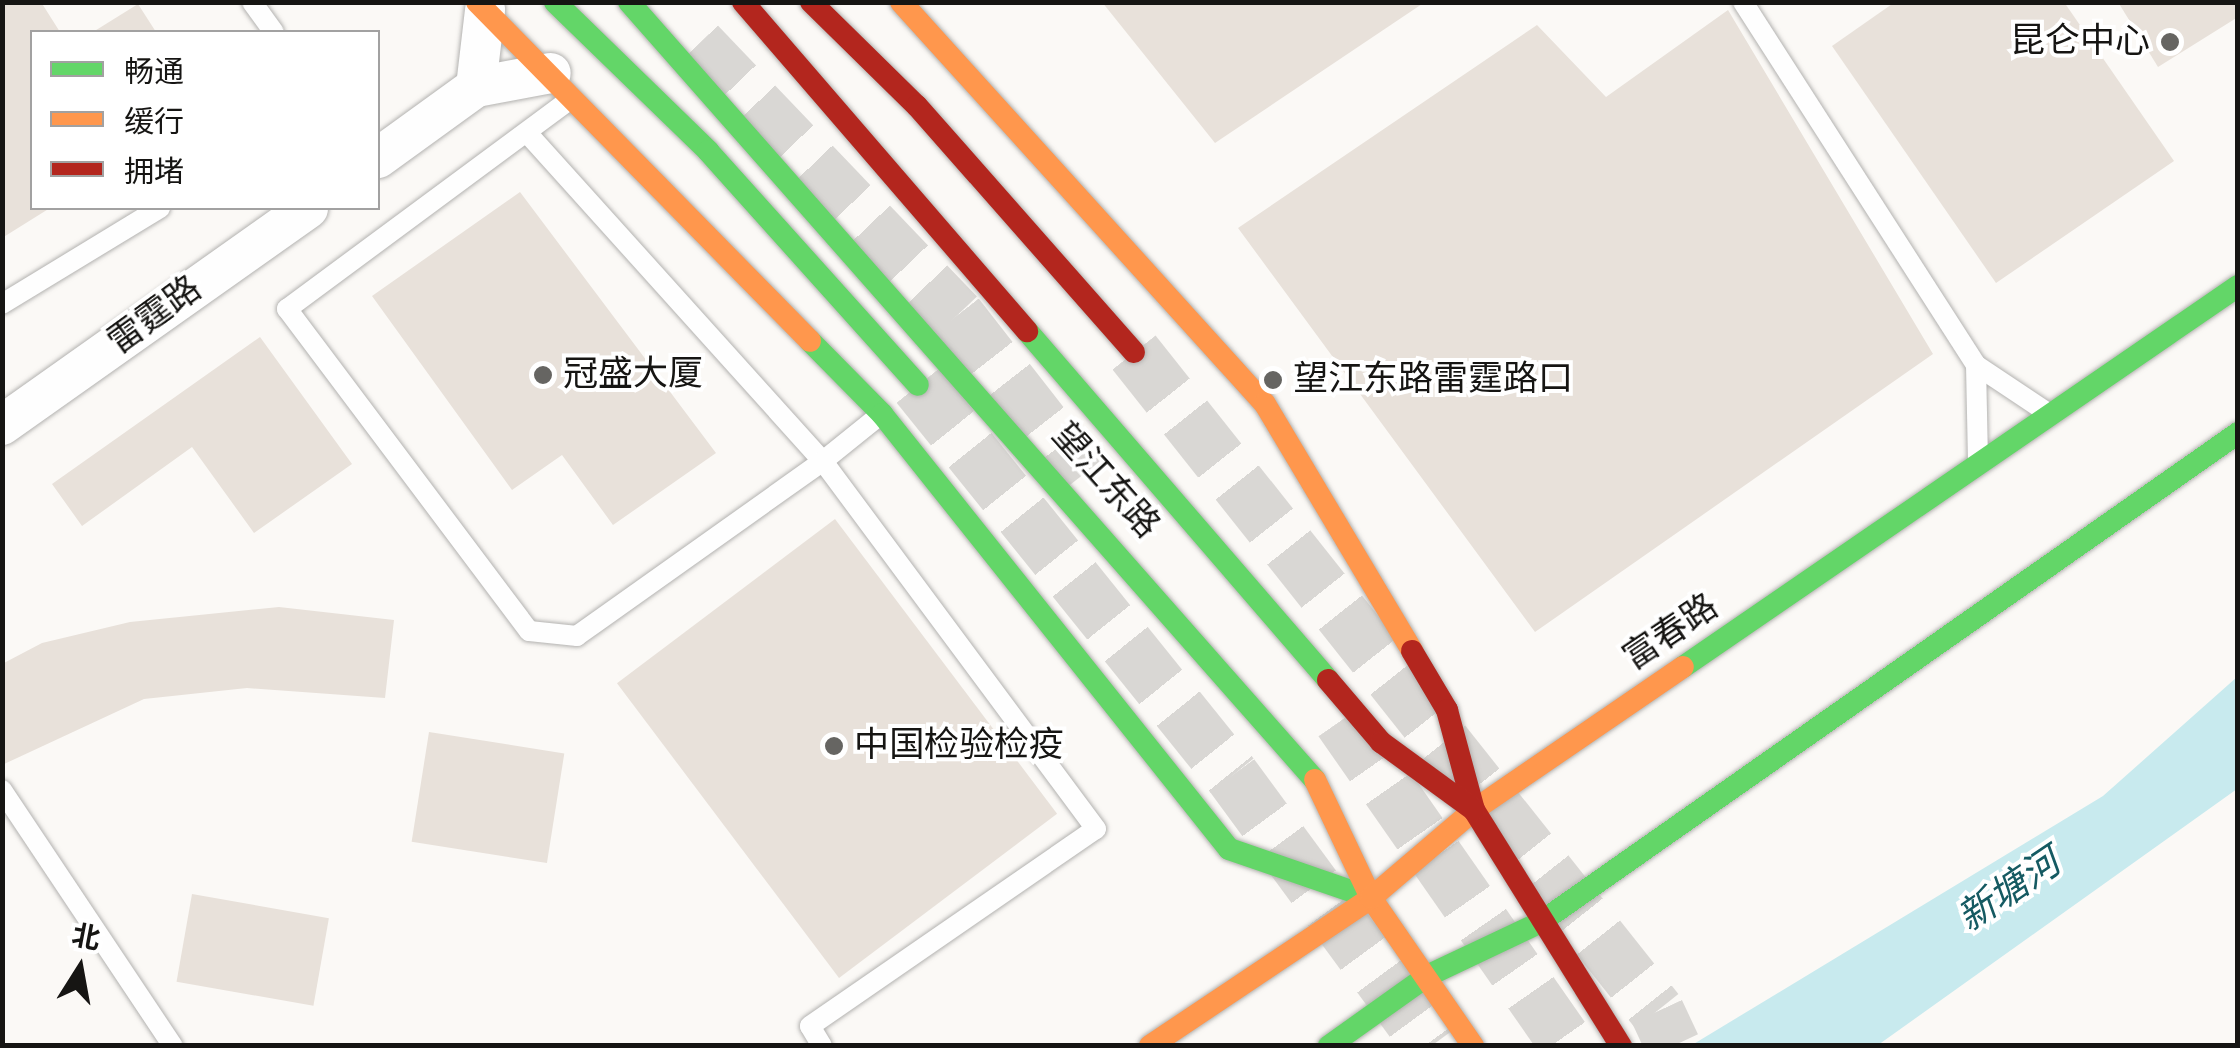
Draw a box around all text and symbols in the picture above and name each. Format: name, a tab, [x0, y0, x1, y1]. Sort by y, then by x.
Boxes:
place label: 昆仑中心	[2010, 21, 2150, 63]
legend	[30, 30, 380, 210]
marker: 昆仑中心	[2159, 31, 2181, 53]
text: 畅通	[124, 58, 184, 88]
text: 缓行	[124, 108, 184, 138]
text: 拥堵	[124, 158, 184, 188]
street label: 雷霆路	[100, 268, 210, 364]
place label: 冠盛大厦	[563, 354, 703, 396]
place label: 望江东路雷霆路口	[1293, 359, 1573, 401]
marker: 冠盛大厦	[532, 364, 554, 386]
marker: 望江东路雷霆路口	[1262, 369, 1284, 391]
street label: 望江东路	[1043, 415, 1167, 547]
street label: 富春路	[1616, 586, 1726, 680]
place label: 中国检验检疫	[854, 725, 1064, 767]
marker: 中国检验检疫	[823, 735, 845, 757]
water label: 新塘河	[1950, 841, 2070, 943]
north arrow	[30, 918, 130, 1018]
text: 北	[69, 922, 102, 955]

